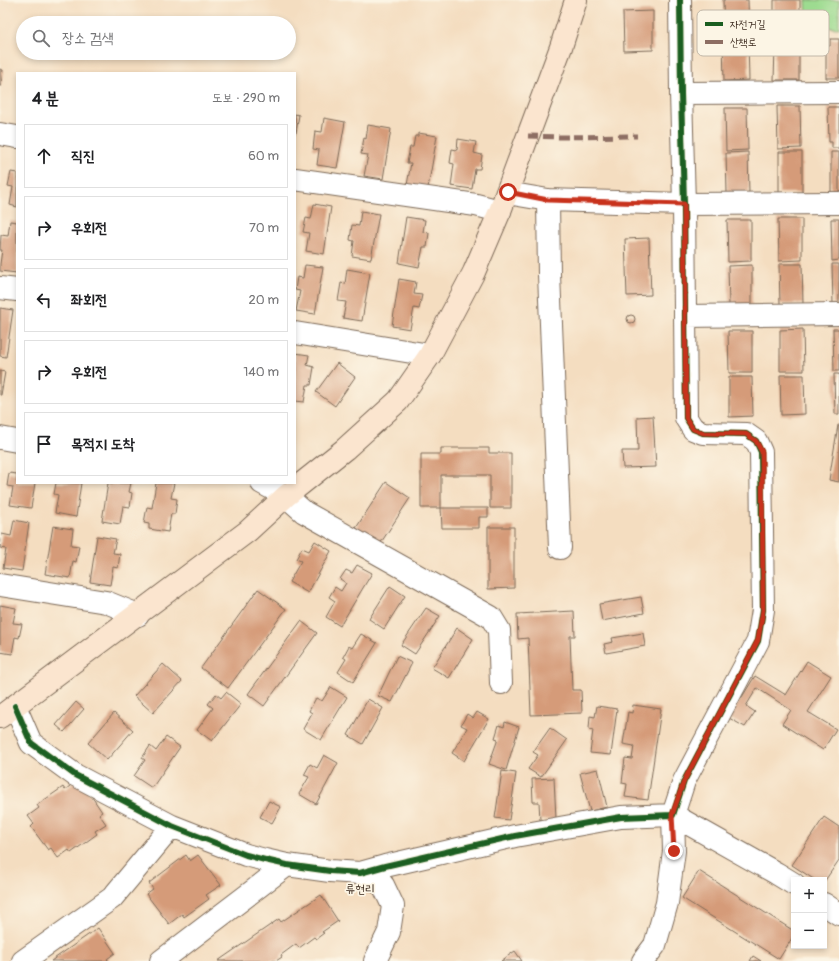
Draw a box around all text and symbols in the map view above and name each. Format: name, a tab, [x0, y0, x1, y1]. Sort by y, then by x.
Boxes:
legend	[697, 10, 829, 56]
search box	[16, 16, 296, 60]
text: 자전거길	[730, 18, 766, 31]
icon: search	[30, 27, 52, 49]
text: 장소 검색	[62, 29, 114, 48]
text: 산책로	[730, 36, 757, 49]
text: 4 분	[32, 88, 59, 109]
text: 도보 · 290 m	[212, 90, 280, 106]
icon: ahead	[33, 145, 55, 167]
text: 직진	[71, 147, 95, 166]
text: 60 m	[248, 148, 279, 164]
route start	[499, 183, 517, 201]
icon: right	[33, 217, 55, 239]
text: 우회전	[71, 219, 107, 238]
text: 70 m	[249, 220, 279, 236]
icon: left	[33, 289, 55, 311]
text: 좌회전	[71, 291, 107, 310]
text: 20 m	[248, 292, 279, 308]
icon: right	[33, 361, 55, 383]
text: 우회전	[71, 363, 107, 382]
text: 140 m	[243, 364, 279, 380]
icon: arrive	[33, 433, 55, 455]
text: 목적지 도착	[71, 435, 135, 454]
route end	[665, 842, 683, 860]
map controls	[791, 877, 827, 949]
button: +	[791, 877, 827, 913]
district label: 류현리	[346, 882, 374, 897]
button: −	[791, 913, 827, 949]

